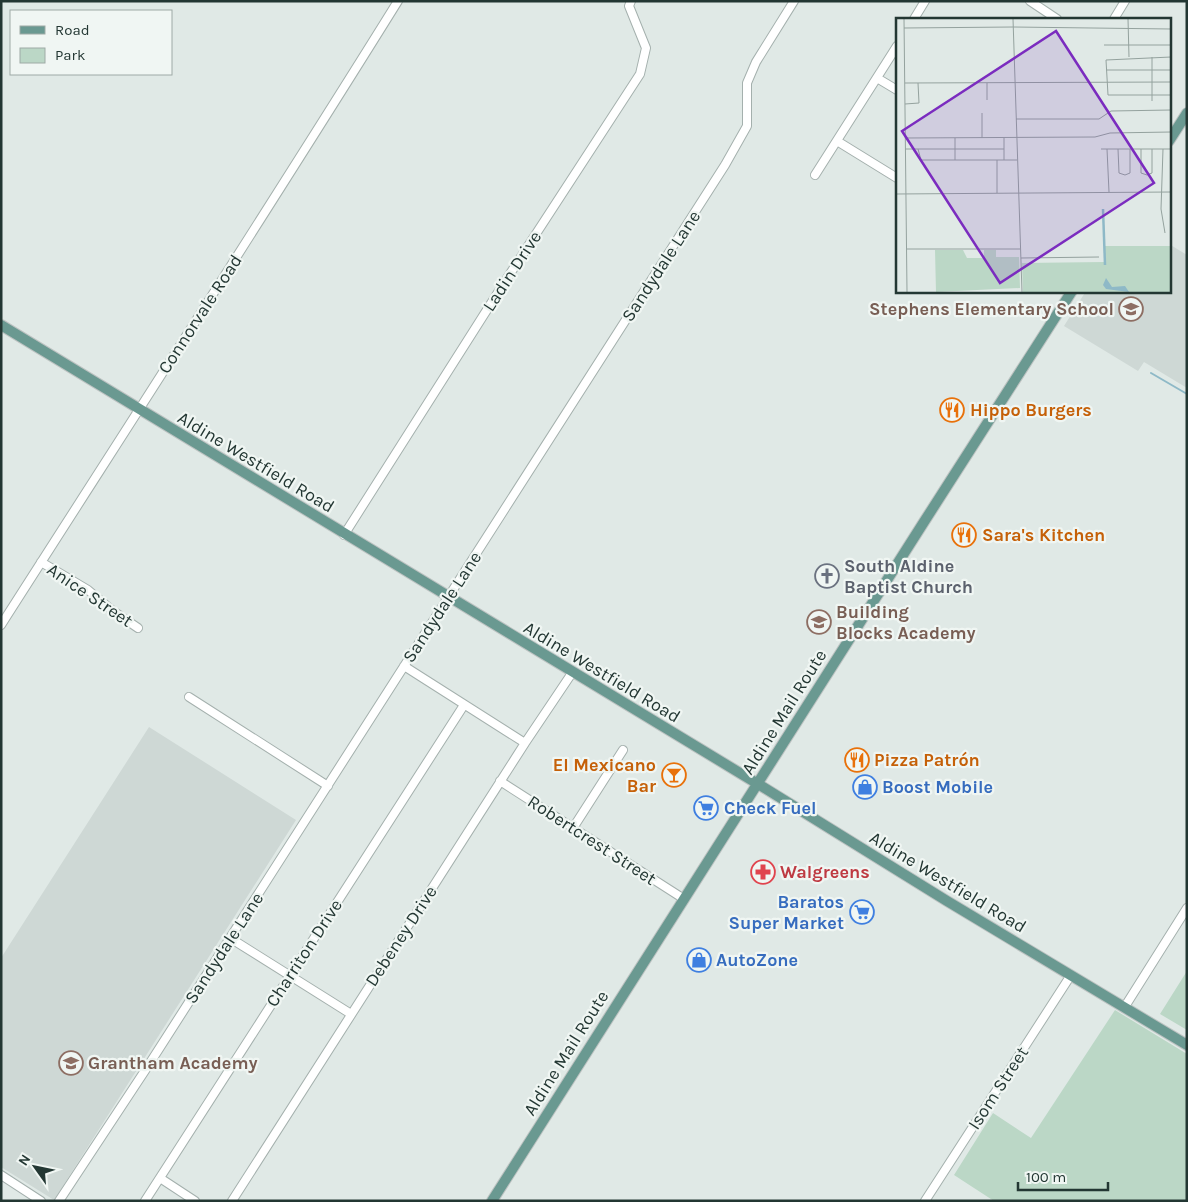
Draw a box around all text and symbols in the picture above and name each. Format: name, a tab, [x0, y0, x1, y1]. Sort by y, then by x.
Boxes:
legend	[10, 10, 172, 75]
inset map	[896, 18, 1170, 292]
text: Road	[55, 21, 90, 39]
text: Park	[55, 46, 85, 64]
street label: Sandydale Lane	[617, 206, 705, 326]
street label: Ladin Drive	[478, 227, 546, 315]
street label: Connorvale Road	[153, 250, 247, 378]
school or university icon: Stephens Elementary School	[1118, 296, 1144, 322]
place label: Stephens Elementary School	[869, 298, 1114, 320]
restaurant icon: Hippo Burgers	[939, 397, 965, 423]
place label: Hippo Burgers	[970, 399, 1092, 421]
street label: Aldine Westfield Road	[174, 406, 338, 518]
restaurant icon: Sara's Kitchen	[951, 522, 977, 548]
place label: Sara's Kitchen	[982, 524, 1105, 546]
street label: Sandydale Lane	[398, 547, 486, 667]
place label: South Aldine Baptist Church	[844, 555, 973, 598]
street label: Anice Street	[43, 558, 137, 632]
church icon: South Aldine Baptist Church	[814, 563, 840, 589]
place label: Building Blocks Academy	[836, 601, 976, 644]
school or university icon: Building Blocks Academy	[806, 609, 832, 635]
street label: Aldine Westfield Road	[520, 616, 684, 728]
street label: Aldine Mail Route	[737, 645, 831, 779]
restaurant icon: Pizza Patrón	[844, 747, 870, 773]
place label: Pizza Patrón	[874, 749, 980, 771]
place label: El Mexicano Bar	[553, 754, 656, 797]
bar icon: El Mexicano Bar	[661, 762, 687, 788]
shop icon: Boost Mobile	[852, 774, 878, 800]
place label: Boost Mobile	[882, 776, 993, 798]
street label: Robertcrest Street	[524, 790, 661, 890]
supermarket icon: Check Fuel	[693, 795, 719, 821]
place label: Check Fuel	[724, 797, 817, 819]
street label: Aldine Westfield Road	[866, 826, 1030, 938]
pharmacy icon: Walgreens	[750, 859, 776, 885]
place label: Walgreens	[780, 861, 870, 883]
street label: Debeney Drive	[360, 881, 442, 991]
street label: Sandydale Lane	[180, 888, 268, 1008]
place label: Baratos Super Market	[728, 891, 844, 934]
street label: Charriton Drive	[261, 895, 347, 1011]
supermarket icon: Baratos Super Market	[849, 899, 875, 925]
shop icon: AutoZone	[686, 947, 712, 973]
place label: AutoZone	[716, 949, 798, 971]
street label: Aldine Mail Route	[519, 986, 613, 1120]
street label: Isom Street	[963, 1042, 1033, 1134]
school or university icon: Grantham Academy	[58, 1050, 84, 1076]
place label: Grantham Academy	[88, 1052, 258, 1074]
north arrow	[10, 1142, 60, 1192]
text: N	[15, 1151, 34, 1169]
scale bar	[1018, 1160, 1108, 1192]
text: 100 m	[1026, 1168, 1066, 1186]

